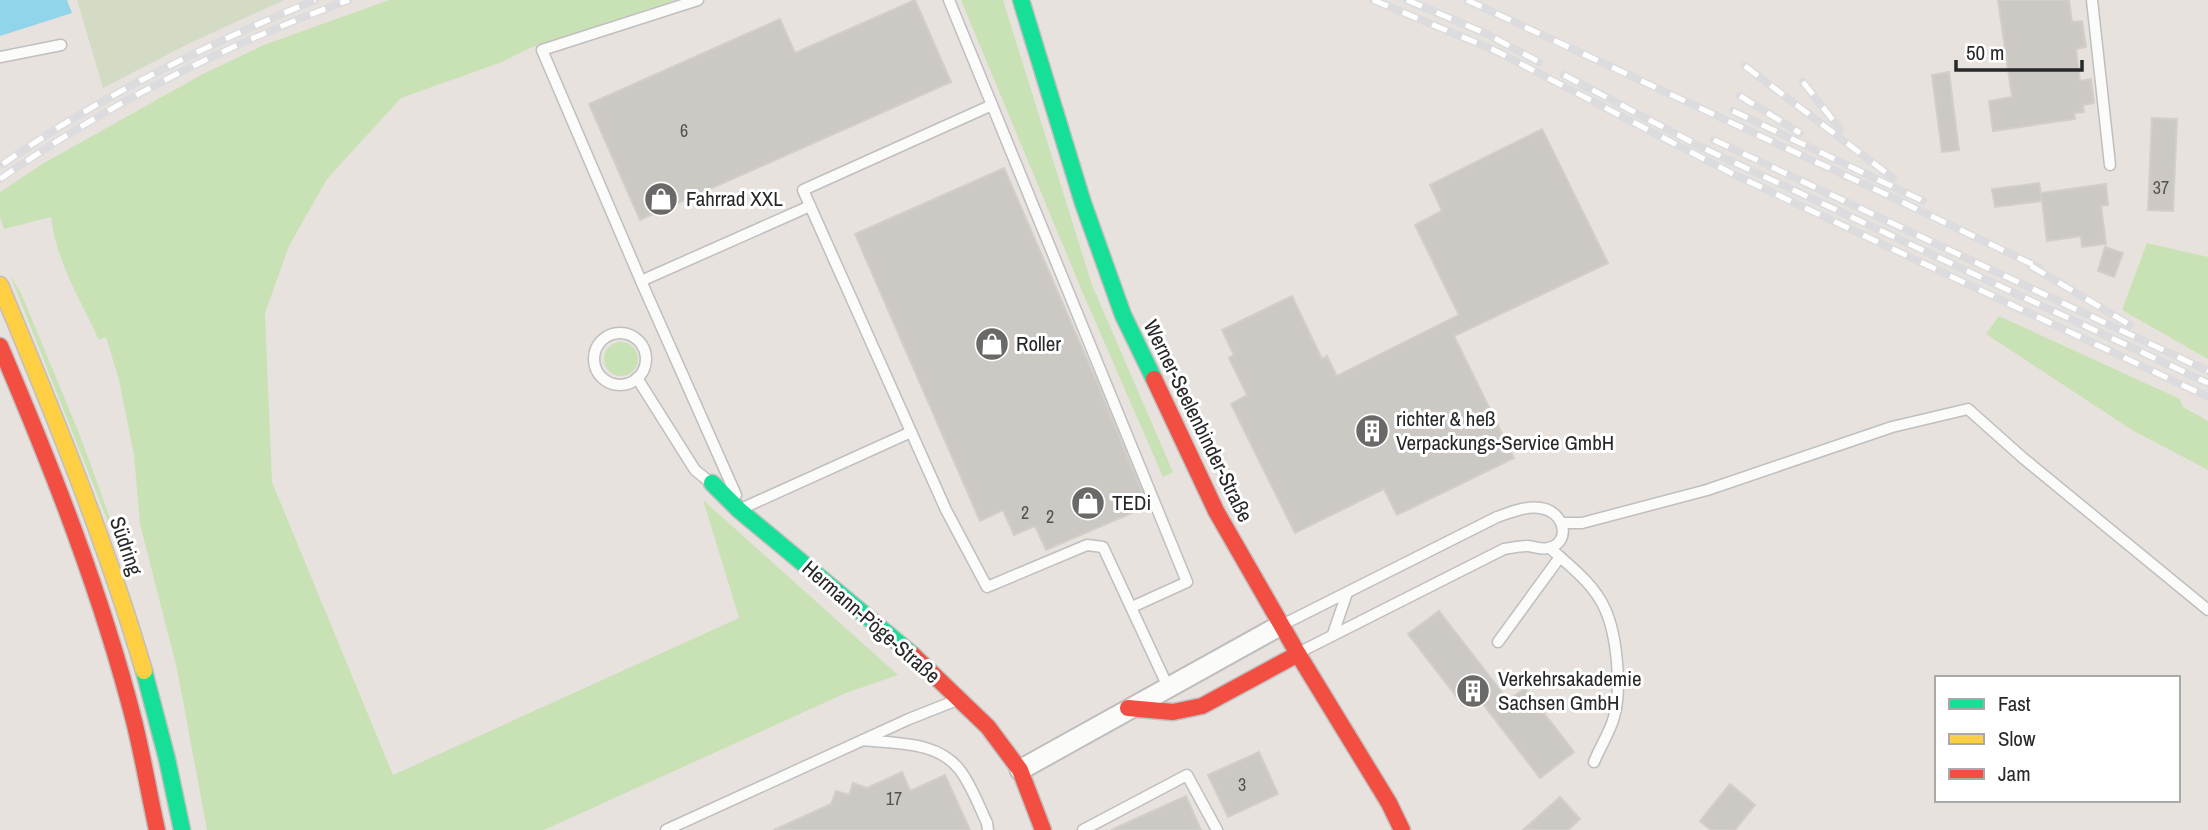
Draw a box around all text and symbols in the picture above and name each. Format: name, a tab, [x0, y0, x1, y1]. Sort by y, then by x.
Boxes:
scale bar	[1956, 28, 2082, 72]
text: 50 m	[1966, 38, 2004, 67]
house number: 6	[680, 118, 688, 143]
house number: 37	[2153, 175, 2169, 200]
shop icon: Fahrrad XXL	[642, 180, 680, 218]
place label: Fahrrad XXL	[686, 184, 783, 213]
street label: Werner-Seelenbinder-Straße	[1137, 315, 1260, 527]
shop icon: Roller	[973, 325, 1011, 363]
place label: Roller	[1016, 329, 1061, 358]
place label: richter & heß Verpackungs-Service GmbH	[1396, 404, 1614, 457]
building icon: richter & heß Verpackungs-Service GmbH	[1353, 412, 1391, 450]
shop icon: TEDi	[1069, 484, 1107, 522]
place label: TEDi	[1112, 488, 1151, 517]
house number: 2	[1021, 500, 1029, 525]
house number: 2	[1046, 504, 1054, 529]
street label: Südring	[103, 513, 150, 579]
street label: Hermann-Pöge-Straße	[796, 554, 947, 690]
place label: Verkehrsakademie Sachsen GmbH	[1498, 664, 1642, 717]
building icon: Verkehrsakademie Sachsen GmbH	[1454, 672, 1492, 710]
legend	[1935, 676, 2180, 802]
text: Fast	[1998, 689, 2031, 718]
text: Slow	[1998, 724, 2036, 753]
text: Jam	[1998, 759, 2031, 788]
house number: 3	[1238, 772, 1246, 797]
house number: 17	[886, 786, 902, 811]

